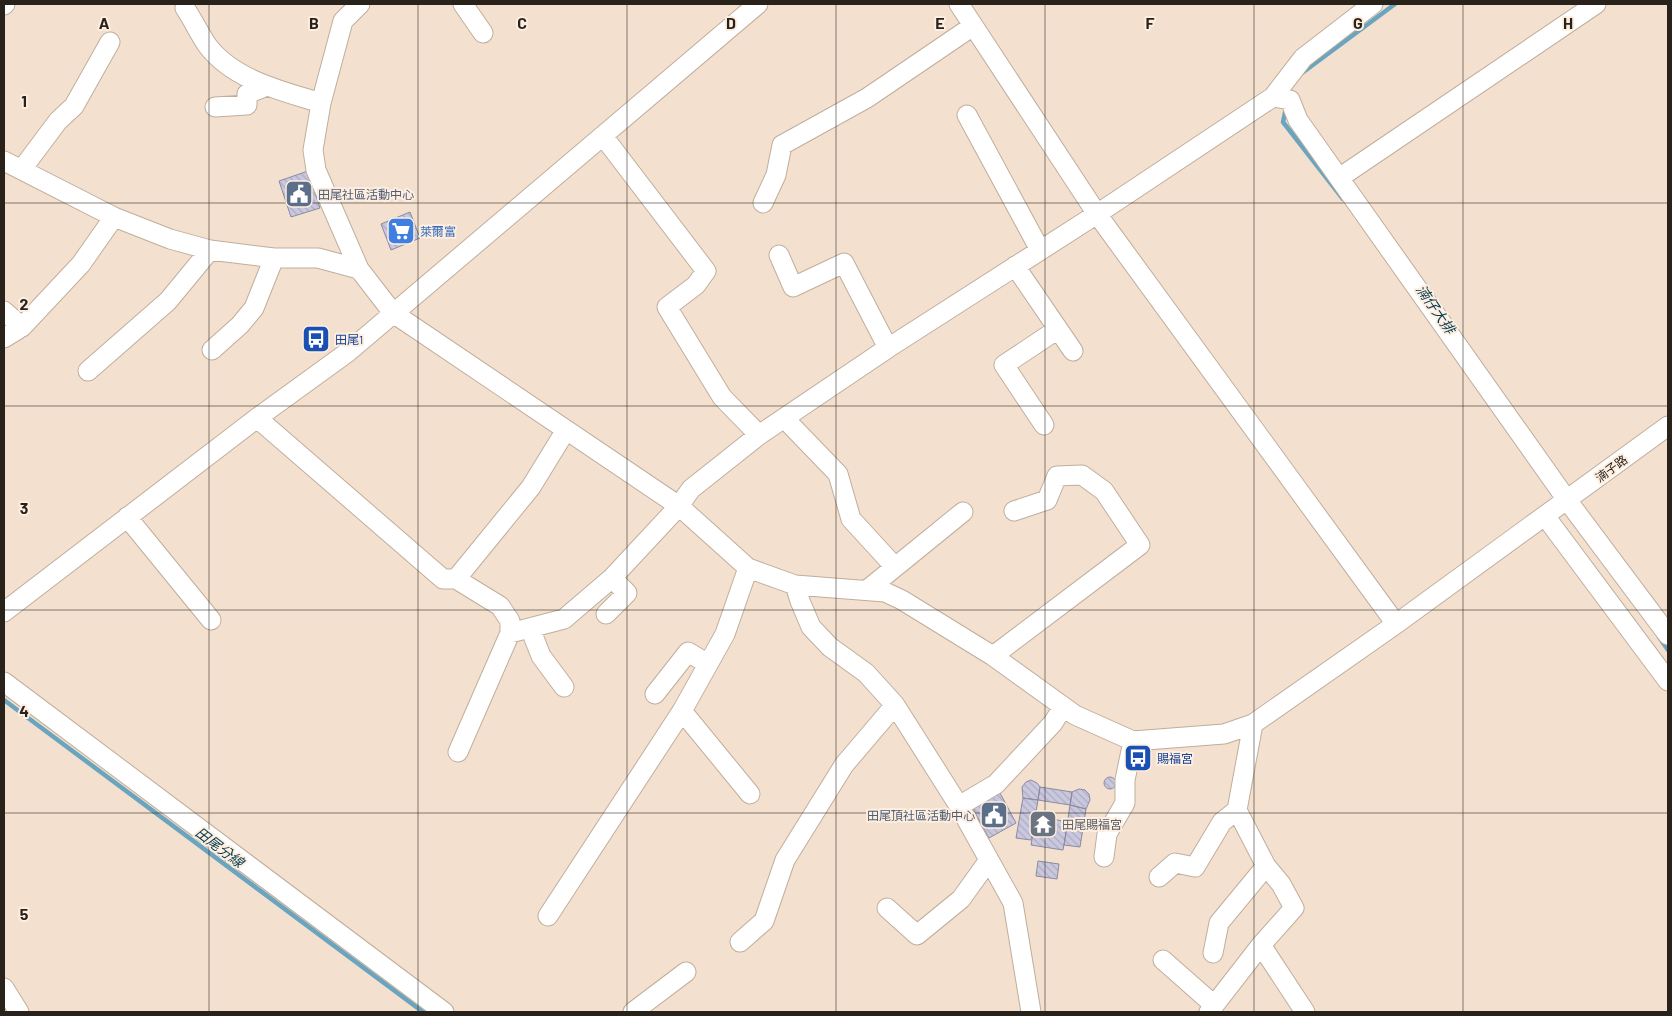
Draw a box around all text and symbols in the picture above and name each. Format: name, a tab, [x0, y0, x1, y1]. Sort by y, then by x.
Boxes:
text: A	[99, 13, 110, 32]
text: B	[309, 13, 319, 32]
text: C	[517, 13, 527, 32]
text: D	[726, 13, 736, 32]
text: E	[935, 13, 945, 32]
text: F	[1146, 13, 1155, 32]
text: G	[1353, 13, 1363, 32]
text: H	[1563, 13, 1573, 32]
text: 1	[21, 91, 27, 110]
public building icon: 田尾社區活動中心	[284, 179, 314, 209]
place label: 田尾社區活動中心	[318, 187, 414, 201]
supermarket icon: 萊爾富	[386, 216, 416, 246]
place label: 萊爾富	[420, 224, 456, 238]
water label: 湳仔大排	[1413, 281, 1460, 338]
text: 2	[20, 294, 29, 313]
bus stop icon: 田尾1	[301, 324, 331, 354]
place label: 田尾1	[335, 332, 363, 346]
street label: 湳子路	[1592, 452, 1630, 484]
text: 3	[20, 498, 28, 517]
text: 4	[19, 701, 29, 720]
bus stop icon: 賜福宮	[1123, 743, 1153, 773]
place label: 賜福宮	[1157, 751, 1193, 765]
public building icon: 田尾頂社區活動中心	[979, 800, 1009, 830]
place label: 田尾頂社區活動中心	[867, 808, 975, 822]
temple icon: 田尾賜福宮	[1028, 809, 1058, 839]
place label: 田尾賜福宮	[1062, 817, 1122, 831]
water label: 田尾分線	[193, 823, 249, 872]
text: 5	[20, 904, 29, 923]

